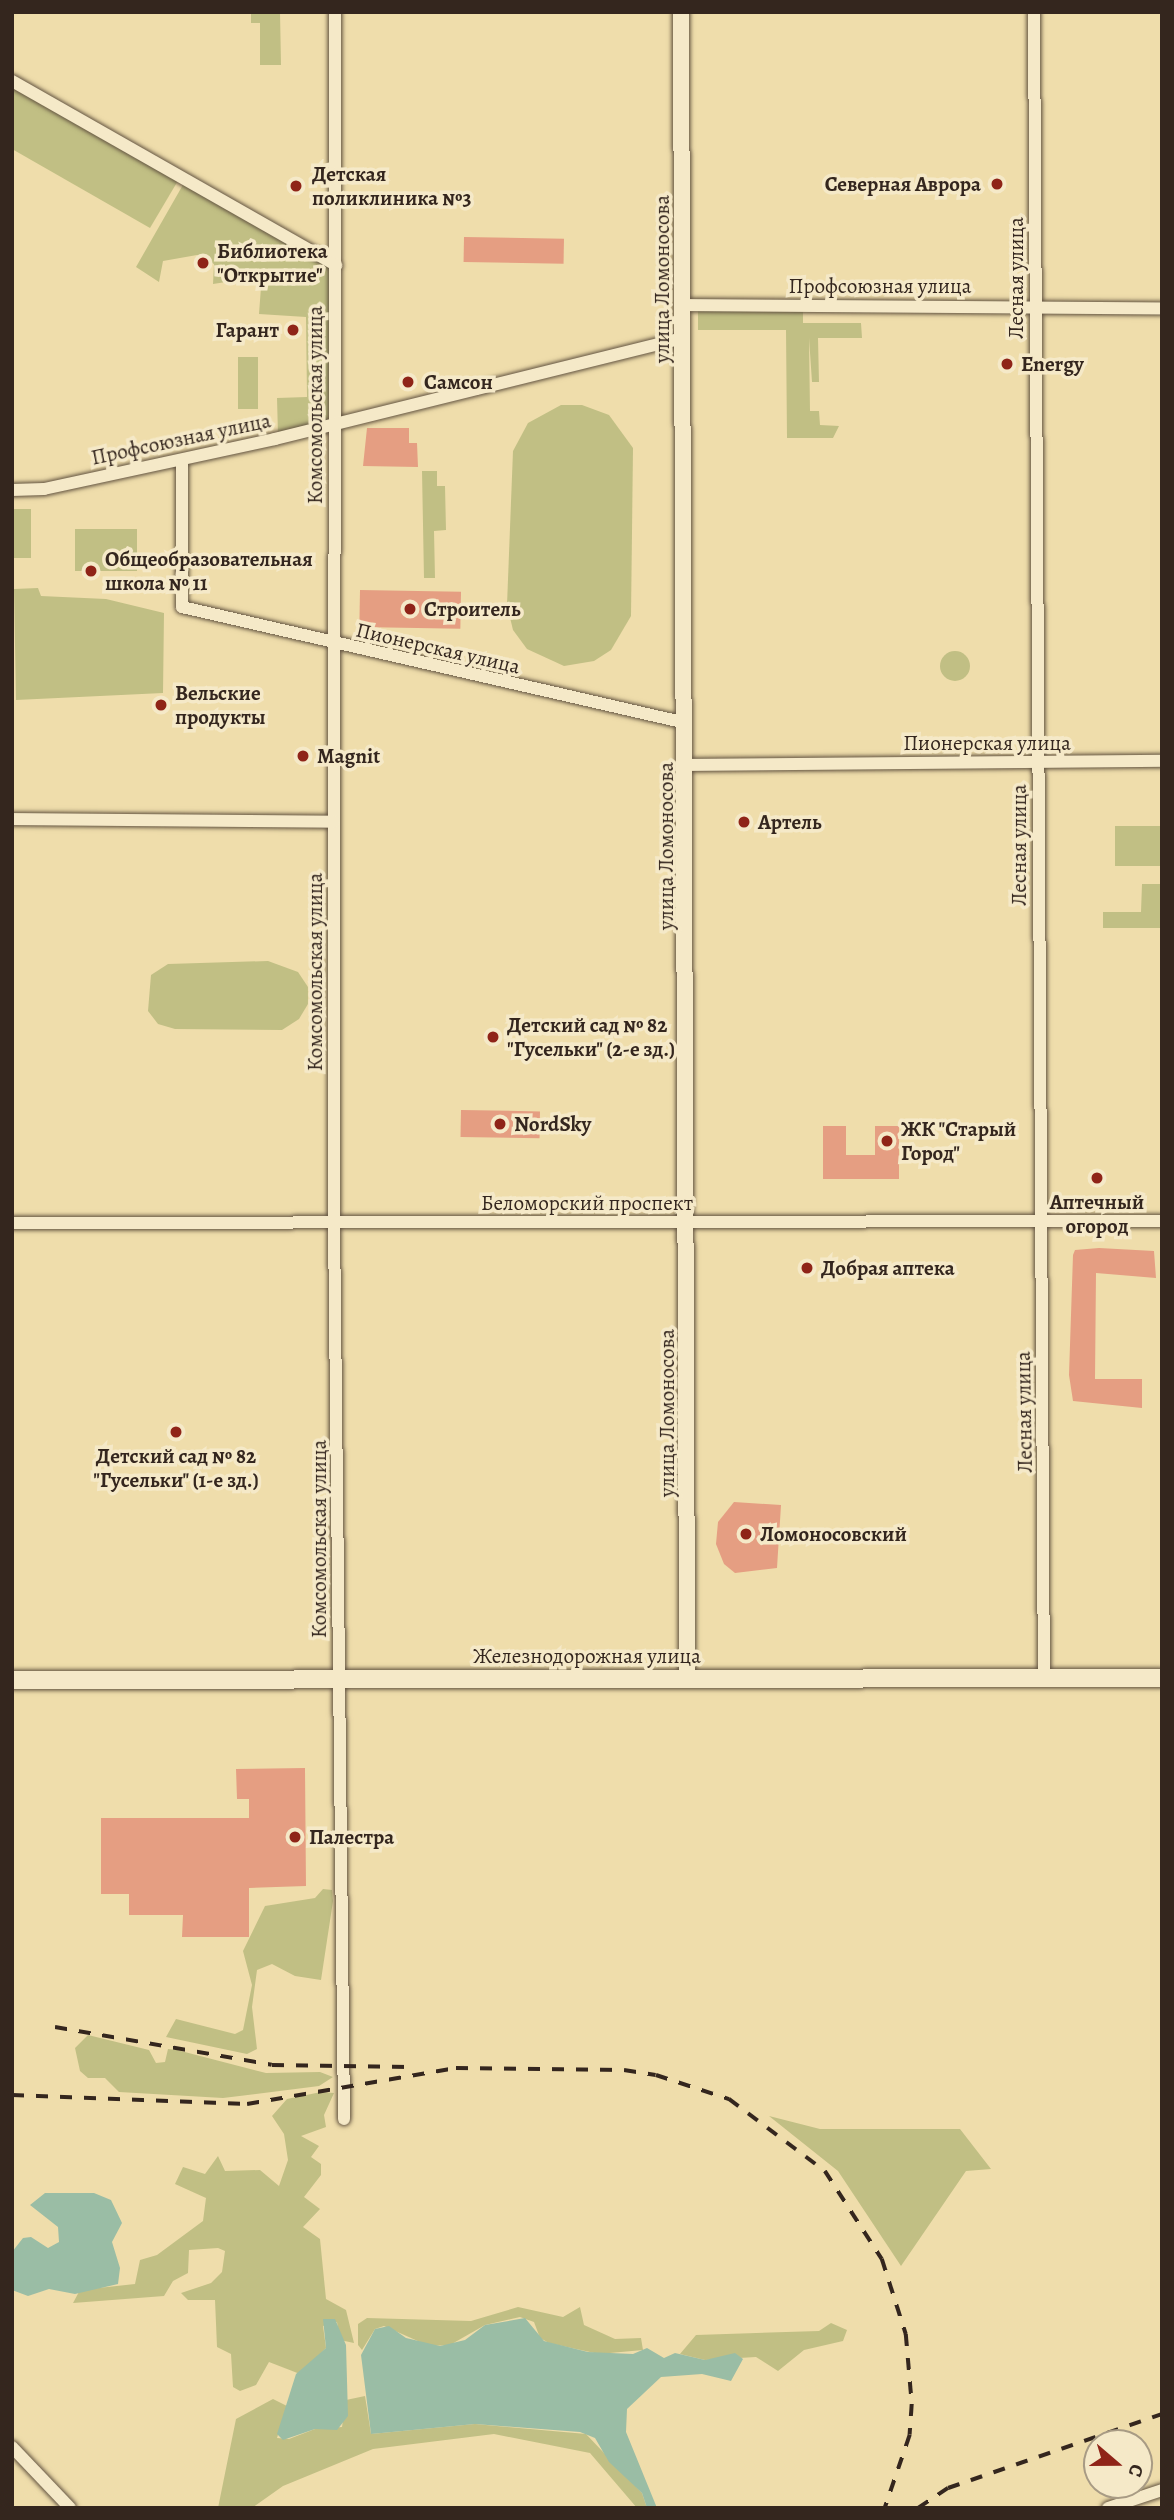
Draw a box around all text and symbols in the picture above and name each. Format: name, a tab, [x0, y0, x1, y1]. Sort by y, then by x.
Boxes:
place label: Детская поликлиника №3	[312, 161, 471, 211]
place label: Северная Аврора	[825, 171, 981, 197]
marker: Северная Аврора	[987, 174, 1007, 194]
marker: Детская поликлиника №3	[286, 176, 306, 196]
street label: улица Ломоносова	[649, 195, 675, 363]
street label: Лесная улица	[1003, 217, 1029, 339]
place label: Библиотека "Открытие"	[217, 238, 328, 288]
marker: Библиотека "Открытие"	[195, 255, 211, 271]
street label: Профсоюзная улица	[789, 273, 971, 299]
street label: Комсомольская улица	[302, 306, 328, 504]
place label: Гарант	[216, 317, 279, 343]
marker: Гарант	[285, 322, 301, 338]
place label: Energy	[1021, 351, 1084, 377]
marker: Energy	[999, 356, 1015, 372]
place label: Самсон	[424, 369, 493, 395]
marker: Самсон	[398, 372, 418, 392]
street label: Профсоюзная улица	[89, 408, 273, 470]
place label: Общеобразовательная школа № 11	[105, 546, 313, 596]
marker: Общеобразовательная школа № 11	[83, 563, 99, 579]
place label: Строитель	[424, 596, 520, 622]
marker: Строитель	[402, 601, 418, 617]
street label: Пионерская улица	[353, 617, 523, 679]
place label: Вельские продукты	[175, 680, 266, 730]
marker: Вельские продукты	[153, 697, 169, 713]
street label: Пионерская улица	[903, 730, 1071, 756]
place label: Magnit	[317, 743, 380, 769]
marker: Magnit	[295, 748, 311, 764]
street label: улица Ломоносова	[653, 762, 679, 930]
street label: Лесная улица	[1006, 784, 1032, 906]
place label: Артель	[758, 809, 822, 835]
marker: Артель	[736, 814, 752, 830]
street label: Комсомольская улица	[302, 873, 328, 1071]
place label: Детский сад № 82 "Гусельки" (2-е зд.)	[507, 1012, 676, 1062]
marker: Детский сад № 82 "Гусельки" (2-е зд.)	[485, 1029, 501, 1045]
place label: NordSky	[514, 1111, 591, 1137]
marker: NordSky	[492, 1116, 508, 1132]
place label: ЖК "Старый Город"	[901, 1116, 1017, 1166]
marker: ЖК "Старый Город"	[879, 1133, 895, 1149]
marker: Аптечный огород	[1089, 1170, 1105, 1186]
place label: Аптечный огород	[1050, 1189, 1144, 1239]
street label: Беломорский проспект	[481, 1190, 693, 1216]
place label: Добрая аптека	[821, 1255, 955, 1281]
marker: Добрая аптека	[799, 1260, 815, 1276]
street label: улица Ломоносова	[654, 1329, 680, 1497]
street label: Лесная улица	[1010, 1351, 1038, 1473]
marker: Детский сад № 82 "Гусельки" (1-е зд.)	[168, 1424, 184, 1440]
street label: Комсомольская улица	[306, 1440, 332, 1638]
place label: Детский сад № 82 "Гусельки" (1-е зд.)	[93, 1443, 259, 1493]
place label: Ломоносовский	[760, 1521, 907, 1547]
marker: Ломоносовский	[738, 1526, 754, 1542]
street label: Железнодорожная улица	[473, 1643, 701, 1669]
place label: Палестра	[309, 1824, 394, 1850]
marker: Палестра	[287, 1829, 303, 1845]
north arrow	[1083, 2429, 1153, 2499]
text: С	[1122, 2461, 1150, 2480]

